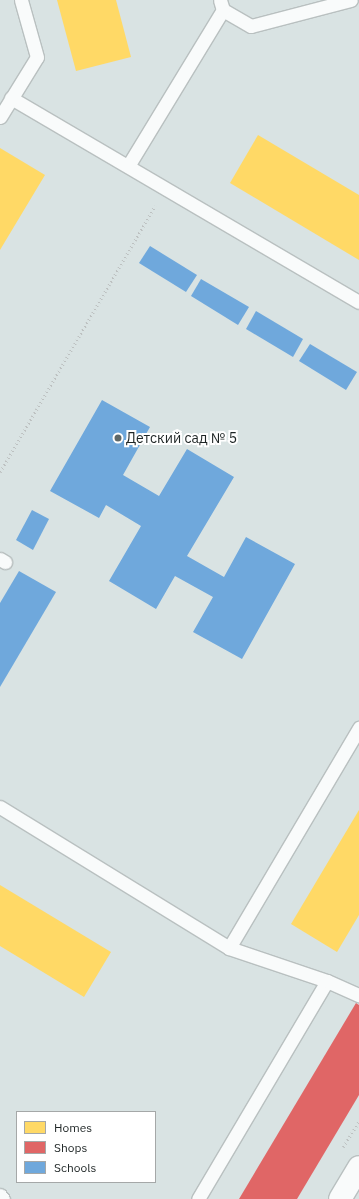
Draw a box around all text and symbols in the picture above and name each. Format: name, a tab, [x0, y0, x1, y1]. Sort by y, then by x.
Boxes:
place label: Детский сад № 5	[126, 430, 237, 446]
marker: Детский сад № 5	[113, 433, 123, 443]
legend	[16, 1111, 156, 1183]
text: Homes	[54, 1120, 92, 1135]
text: Shops	[54, 1140, 87, 1155]
text: Schools	[54, 1160, 96, 1175]

